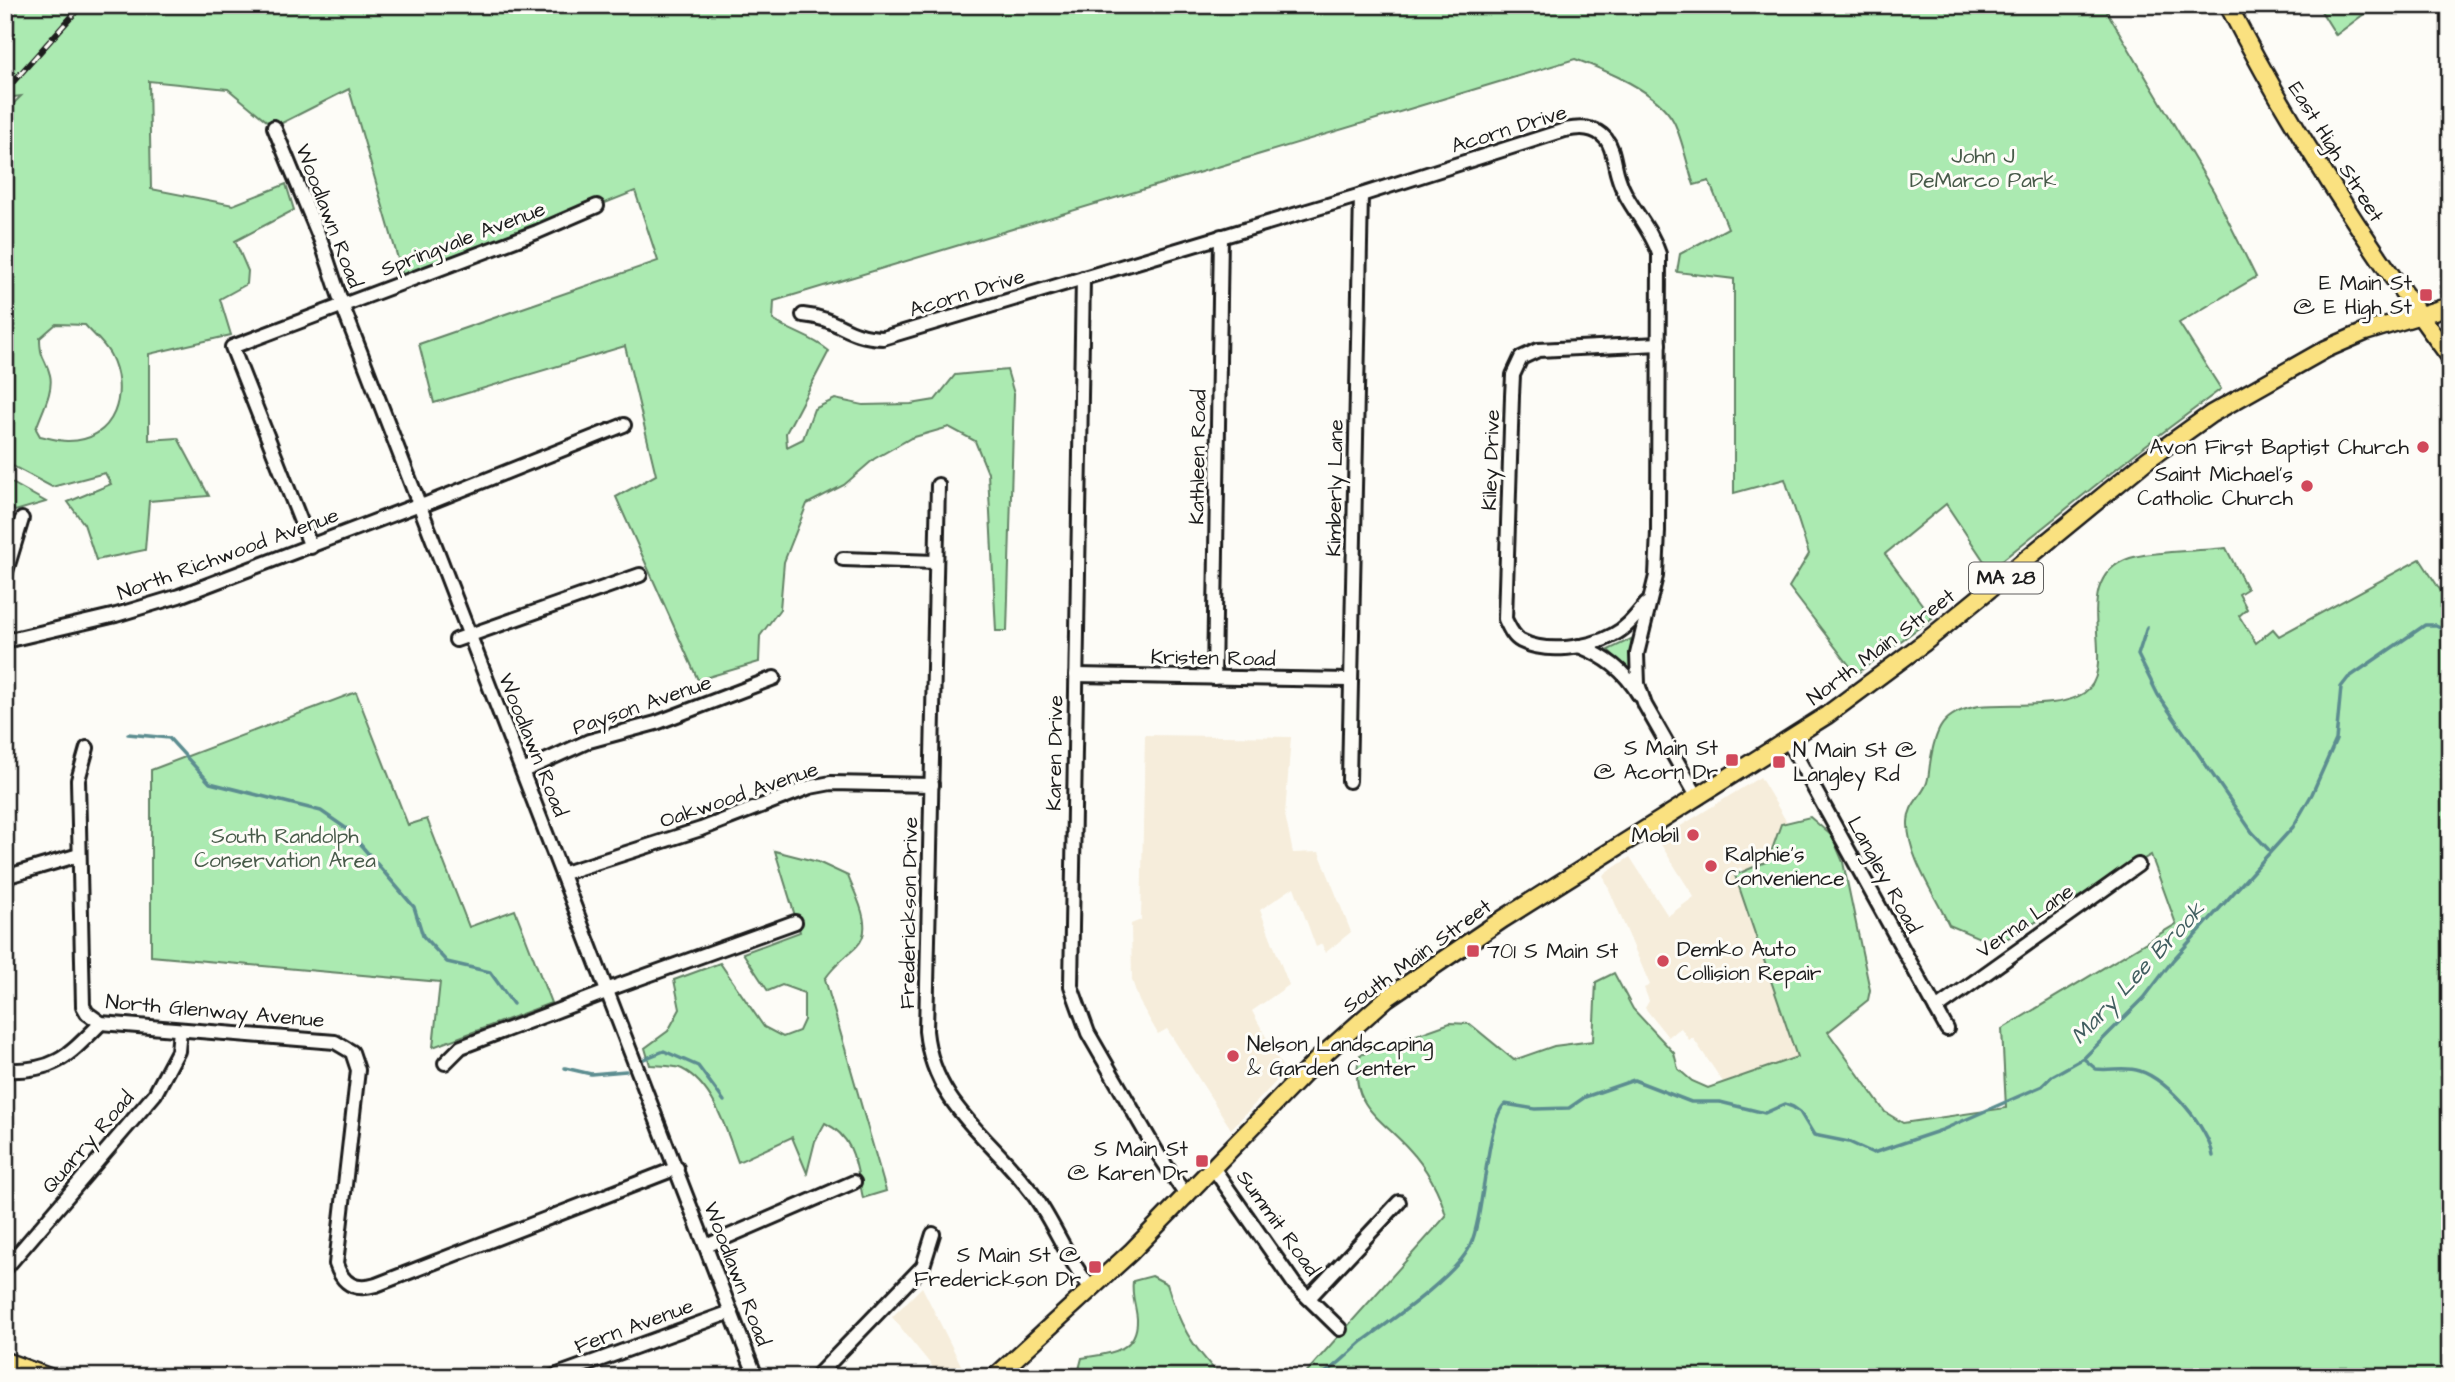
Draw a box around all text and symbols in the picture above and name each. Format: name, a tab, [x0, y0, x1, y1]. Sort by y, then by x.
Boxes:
street label: East High Street	[2279, 76, 2391, 229]
street label: Acorn Drive	[1448, 98, 1570, 160]
street label: Woodlawn Road	[288, 140, 370, 292]
park label: John J DeMarco Park	[1910, 142, 2056, 195]
street label: Springvale Avenue	[377, 194, 550, 286]
street label: Acorn Drive	[906, 262, 1028, 324]
place label: E Main St @ E High St	[2293, 269, 2413, 324]
marker: E Main St @ E High St	[2418, 287, 2434, 303]
street label: Kathleen Road	[1182, 389, 1214, 525]
street label: Kiley Drive	[1475, 409, 1509, 511]
street label: Kimberly Lane	[1319, 419, 1353, 557]
place label: Avon First Baptist Church	[2150, 433, 2410, 463]
marker: Avon First Baptist Church	[2415, 439, 2431, 455]
place label: Saint Michael's Catholic Church	[2137, 460, 2294, 513]
marker: Saint Michael's Catholic Church	[2299, 478, 2315, 494]
street label: North Richwood Avenue	[113, 500, 343, 608]
road number: MA 28	[1969, 562, 2043, 594]
street label: North Main Street	[1801, 581, 1962, 712]
street label: Kristen Road	[1150, 642, 1276, 674]
street label: Payson Avenue	[569, 668, 716, 744]
street label: Woodlawn Road	[491, 669, 575, 821]
street label: Karen Drive	[1039, 695, 1071, 811]
place label: S Main St @ Acorn Dr	[1593, 734, 1719, 787]
place label: N Main St @ Langley Rd	[1793, 736, 1917, 791]
marker: S Main St @ Acorn Dr	[1724, 752, 1740, 768]
street label: Oakwood Avenue	[656, 754, 822, 836]
marker: N Main St @ Langley Rd	[1771, 754, 1787, 770]
street label: Langley Road	[1838, 811, 1928, 940]
street label: Frederickson Drive	[893, 817, 925, 1009]
place label: Mobil	[1632, 821, 1679, 850]
park label: South Randolph Conservation Area	[194, 822, 376, 875]
marker: Mobil	[1685, 827, 1701, 843]
place label: Ralphie's Convenience	[1725, 840, 1845, 893]
marker: Ralphie's Convenience	[1703, 858, 1719, 874]
street label: Verna Lane	[1970, 877, 2080, 965]
street label: South Main Street	[1336, 892, 1498, 1020]
water label: Mary Lee Brook	[2063, 894, 2214, 1052]
place label: Demko Auto Collision Repair	[1677, 935, 1822, 989]
place label: 701 S Main St	[1487, 937, 1619, 966]
marker: 701 S Main St	[1465, 943, 1481, 959]
marker: Demko Auto Collision Repair	[1655, 953, 1671, 969]
street label: North Glenway Avenue	[104, 987, 326, 1037]
place label: Nelson Landscaping & Garden Center	[1247, 1030, 1433, 1083]
marker: Nelson Landscaping & Garden Center	[1225, 1048, 1241, 1064]
street label: Quarry Road	[35, 1084, 142, 1201]
place label: S Main St @ Karen Dr	[1067, 1135, 1189, 1188]
marker: S Main St @ Karen Dr	[1194, 1153, 1210, 1169]
street label: Summit Road	[1229, 1164, 1327, 1282]
street label: Woodlawn Road	[696, 1198, 778, 1350]
place label: S Main St @ Frederickson Dr	[914, 1241, 1081, 1294]
marker: S Main St @ Frederickson Dr	[1087, 1259, 1103, 1275]
street label: Fern Avenue	[570, 1291, 698, 1361]

